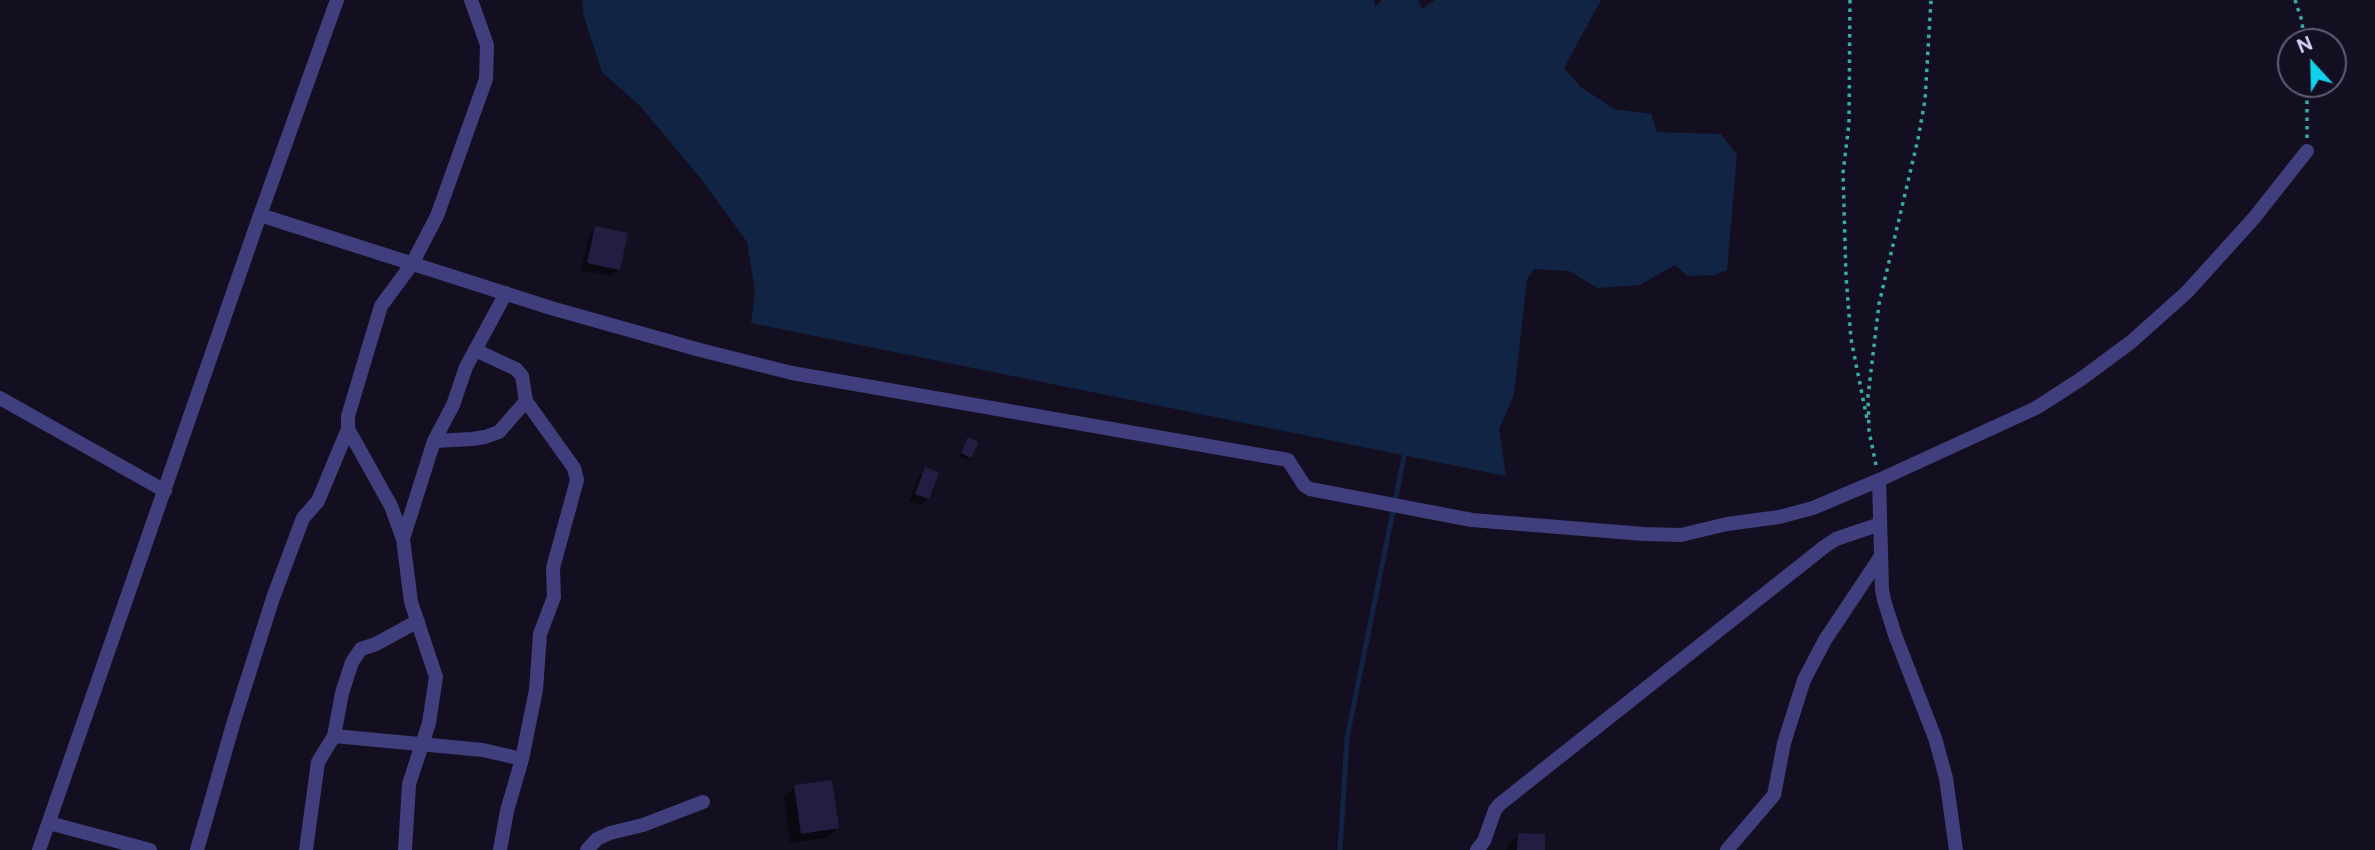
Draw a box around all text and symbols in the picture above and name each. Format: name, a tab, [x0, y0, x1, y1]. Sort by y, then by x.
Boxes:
north arrow	[2277, 28, 2347, 98]
text: N	[2294, 32, 2316, 58]

